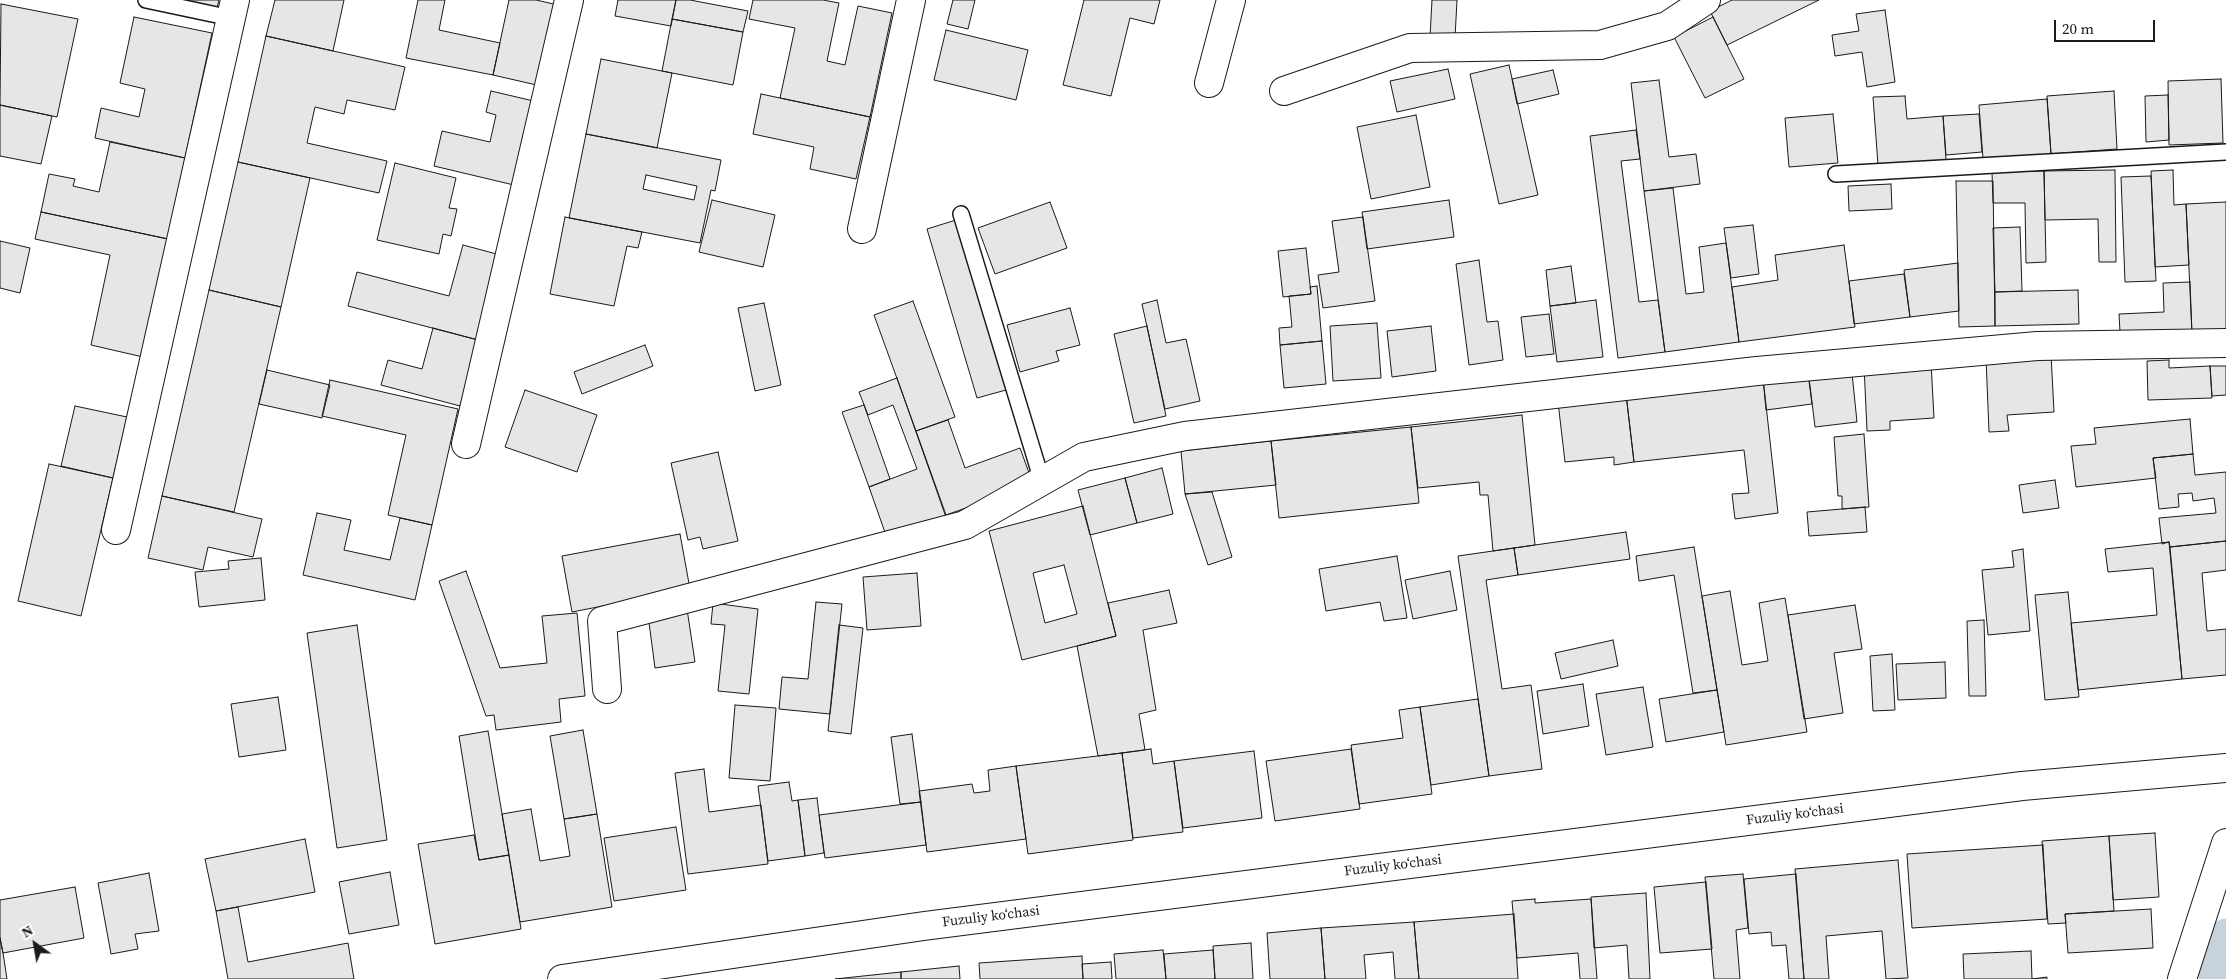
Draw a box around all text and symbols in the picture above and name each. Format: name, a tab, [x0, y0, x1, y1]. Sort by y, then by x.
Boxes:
scale bar	[2056, 10, 2157, 42]
text: 20 m	[2062, 18, 2094, 39]
street label: Fuzuliy koʻchasi	[1745, 801, 1845, 829]
street label: Fuzuliy koʻchasi	[1343, 852, 1443, 880]
street label: Fuzuliy koʻchasi	[941, 903, 1041, 931]
north arrow	[10, 919, 60, 969]
text: N	[17, 920, 37, 942]

